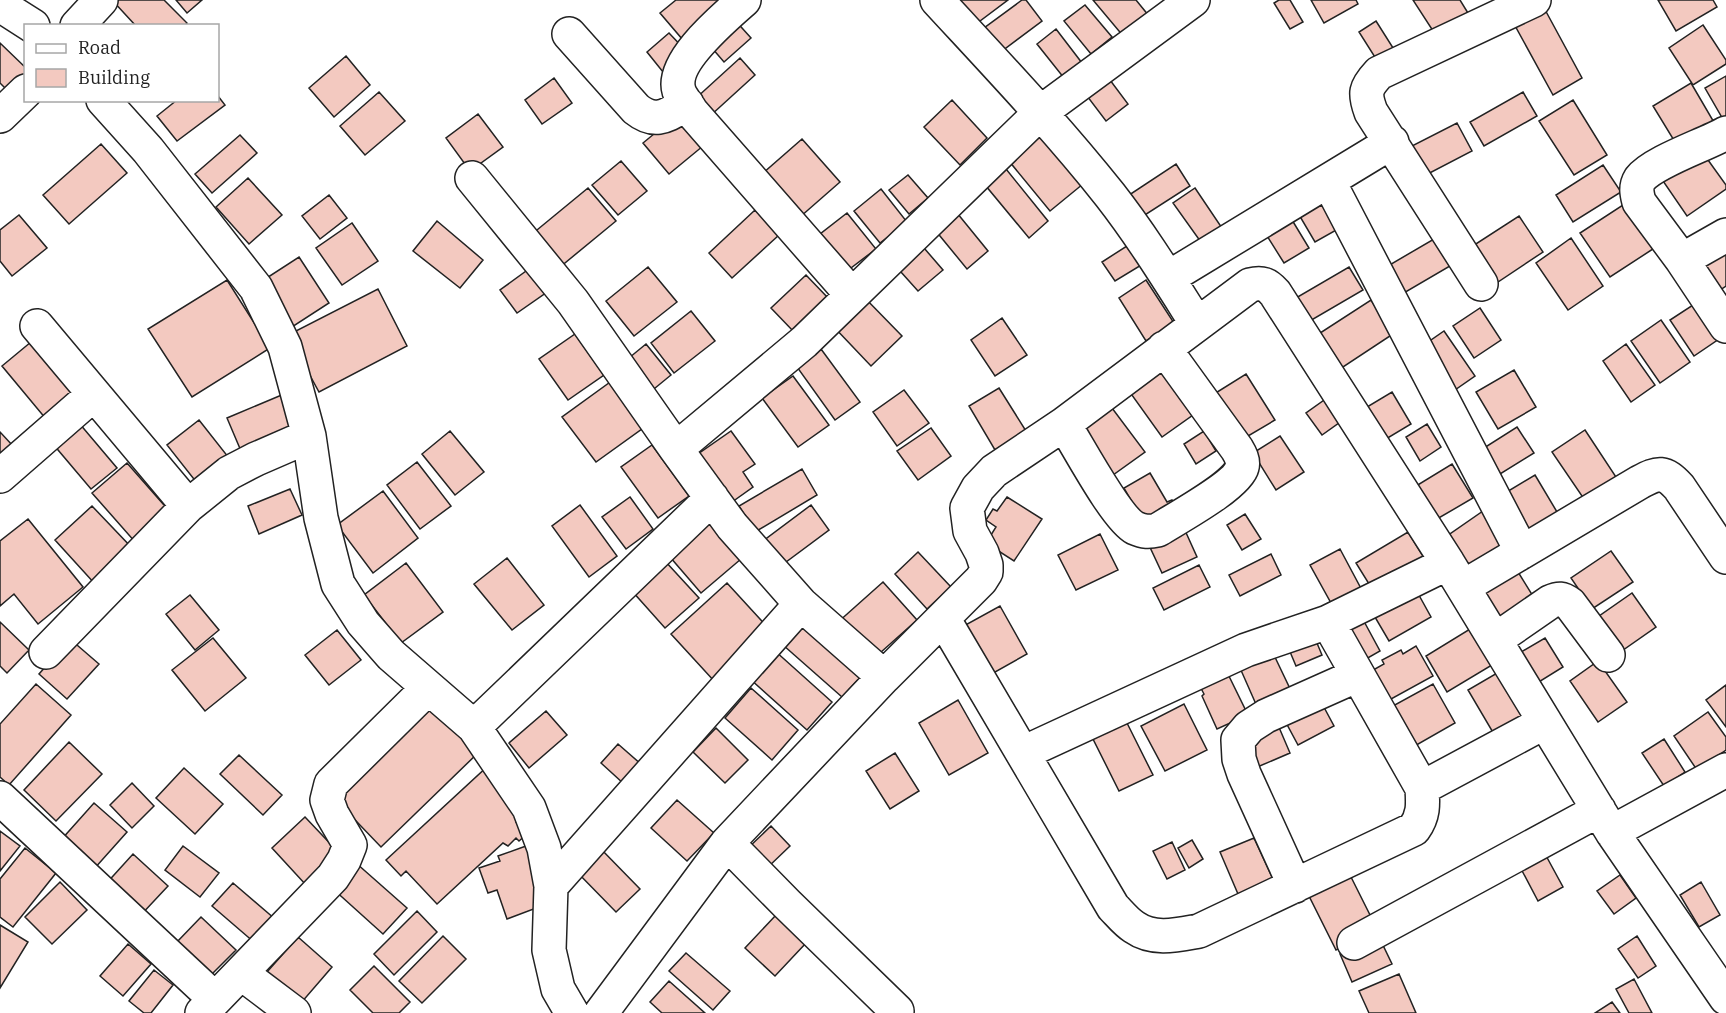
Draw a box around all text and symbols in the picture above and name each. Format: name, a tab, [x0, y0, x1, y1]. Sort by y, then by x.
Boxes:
legend	[24, 24, 219, 102]
text: Road	[78, 36, 121, 59]
text: Building	[78, 66, 150, 89]

